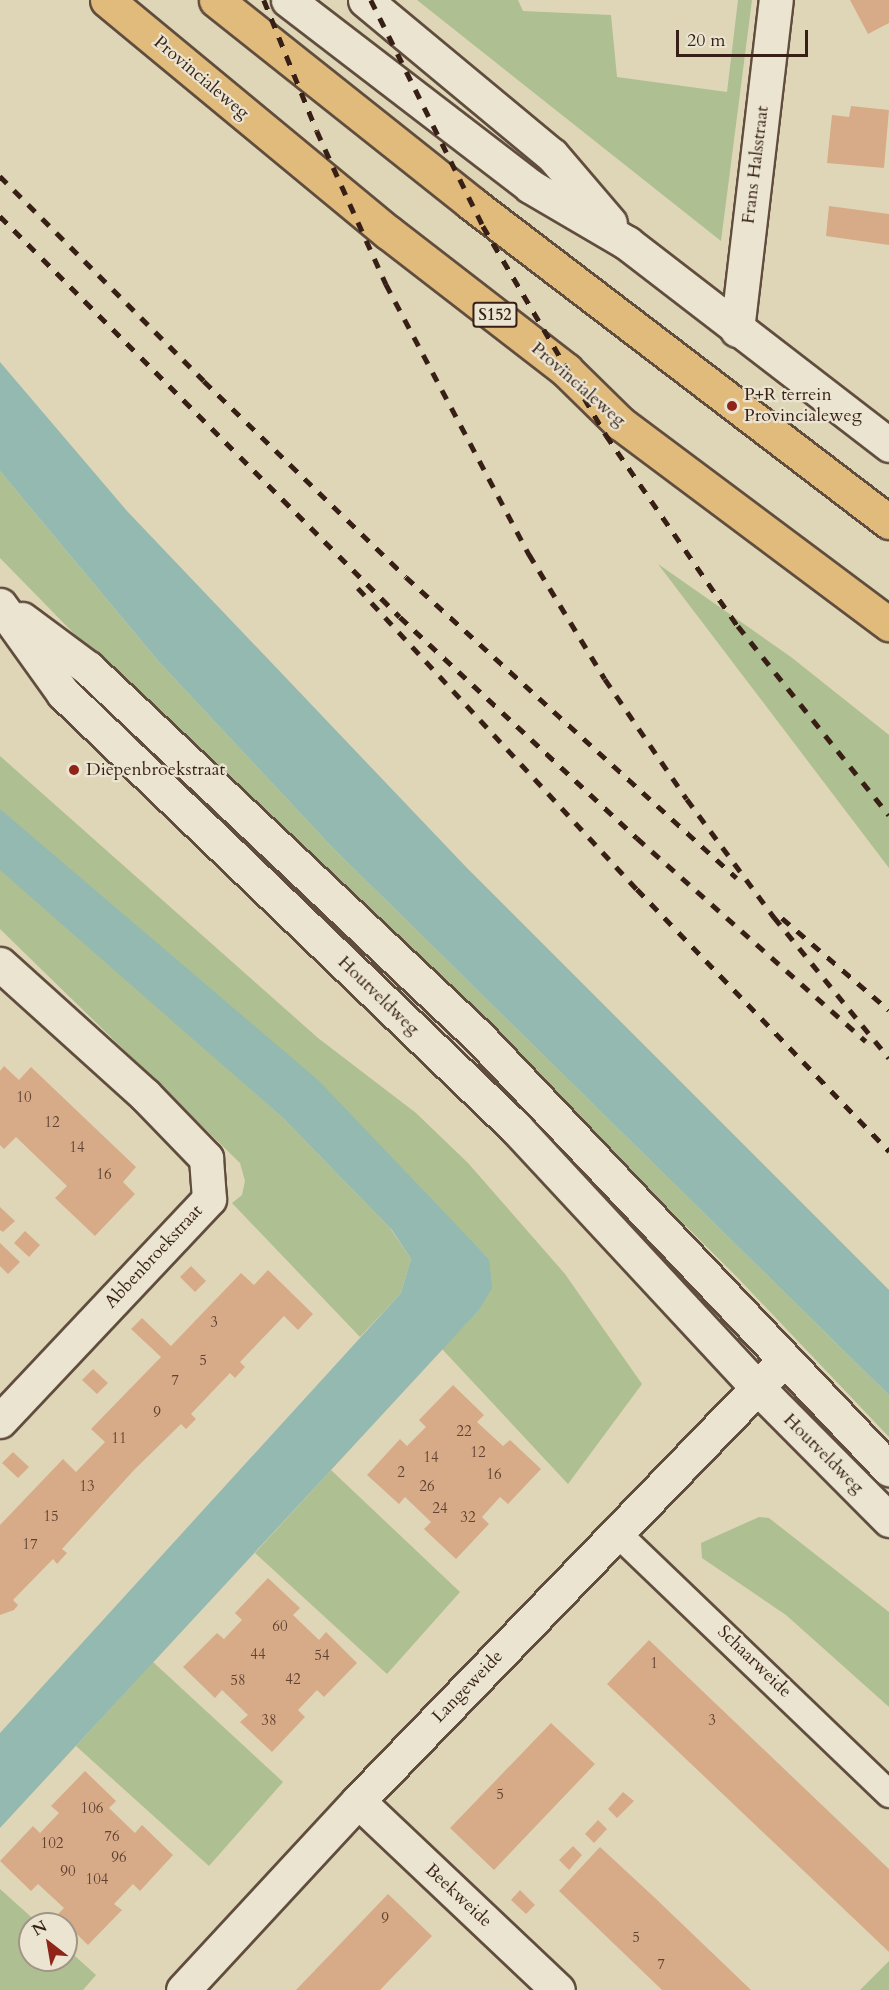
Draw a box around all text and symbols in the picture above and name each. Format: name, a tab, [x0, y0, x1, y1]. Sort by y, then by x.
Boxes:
scale bar	[679, 18, 811, 56]
text: 20 m	[687, 28, 726, 53]
street label: Provincialeweg	[149, 32, 253, 124]
street label: Frans Halsstraat	[738, 105, 774, 225]
road number: S152	[471, 302, 519, 328]
street label: Provincialeweg	[526, 338, 630, 432]
place label: P+R terrein Provincialeweg	[744, 385, 862, 428]
marker: P+R terrein Provincialeweg	[725, 399, 739, 413]
place label: Diepenbroekstraat	[86, 759, 225, 781]
marker: Diepenbroekstraat	[67, 763, 81, 777]
street label: Houtveldweg	[333, 952, 423, 1040]
house number: 10	[16, 1089, 32, 1107]
house number: 12	[44, 1114, 60, 1132]
house number: 14	[69, 1139, 85, 1157]
house number: 16	[96, 1166, 112, 1184]
street label: Abbenbroekstraat	[100, 1201, 208, 1313]
house number: 3	[210, 1314, 218, 1332]
house number: 5	[199, 1352, 207, 1370]
house number: 7	[171, 1372, 179, 1390]
house number: 9	[153, 1404, 161, 1422]
street label: Houtveldweg	[778, 1409, 868, 1499]
house number: 22	[456, 1423, 472, 1441]
house number: 11	[111, 1430, 127, 1448]
house number: 12	[470, 1444, 486, 1462]
house number: 14	[423, 1449, 439, 1467]
house number: 2	[397, 1464, 405, 1482]
house number: 16	[486, 1466, 502, 1484]
house number: 13	[79, 1478, 95, 1496]
house number: 26	[419, 1478, 435, 1496]
house number: 24	[432, 1500, 448, 1518]
house number: 15	[43, 1508, 59, 1526]
house number: 32	[460, 1509, 476, 1527]
house number: 17	[22, 1536, 38, 1554]
house number: 60	[272, 1618, 288, 1636]
street label: Schaarweide	[712, 1621, 796, 1703]
house number: 44	[250, 1646, 266, 1664]
street label: Langeweide	[428, 1646, 508, 1728]
house number: 54	[314, 1647, 330, 1665]
house number: 1	[650, 1655, 658, 1673]
house number: 42	[285, 1671, 301, 1689]
house number: 58	[230, 1672, 246, 1690]
house number: 38	[261, 1712, 277, 1730]
house number: 3	[708, 1712, 716, 1730]
house number: 5	[496, 1786, 504, 1804]
house number: 106	[80, 1800, 104, 1818]
house number: 76	[104, 1828, 120, 1846]
house number: 102	[40, 1835, 64, 1853]
house number: 96	[111, 1849, 127, 1867]
street label: Beekweide	[420, 1860, 496, 1932]
house number: 90	[60, 1863, 76, 1881]
house number: 104	[85, 1871, 109, 1889]
house number: 9	[381, 1910, 389, 1928]
north arrow	[18, 1912, 78, 1972]
text: N	[28, 1915, 51, 1941]
house number: 5	[632, 1929, 640, 1947]
house number: 7	[657, 1956, 665, 1974]

